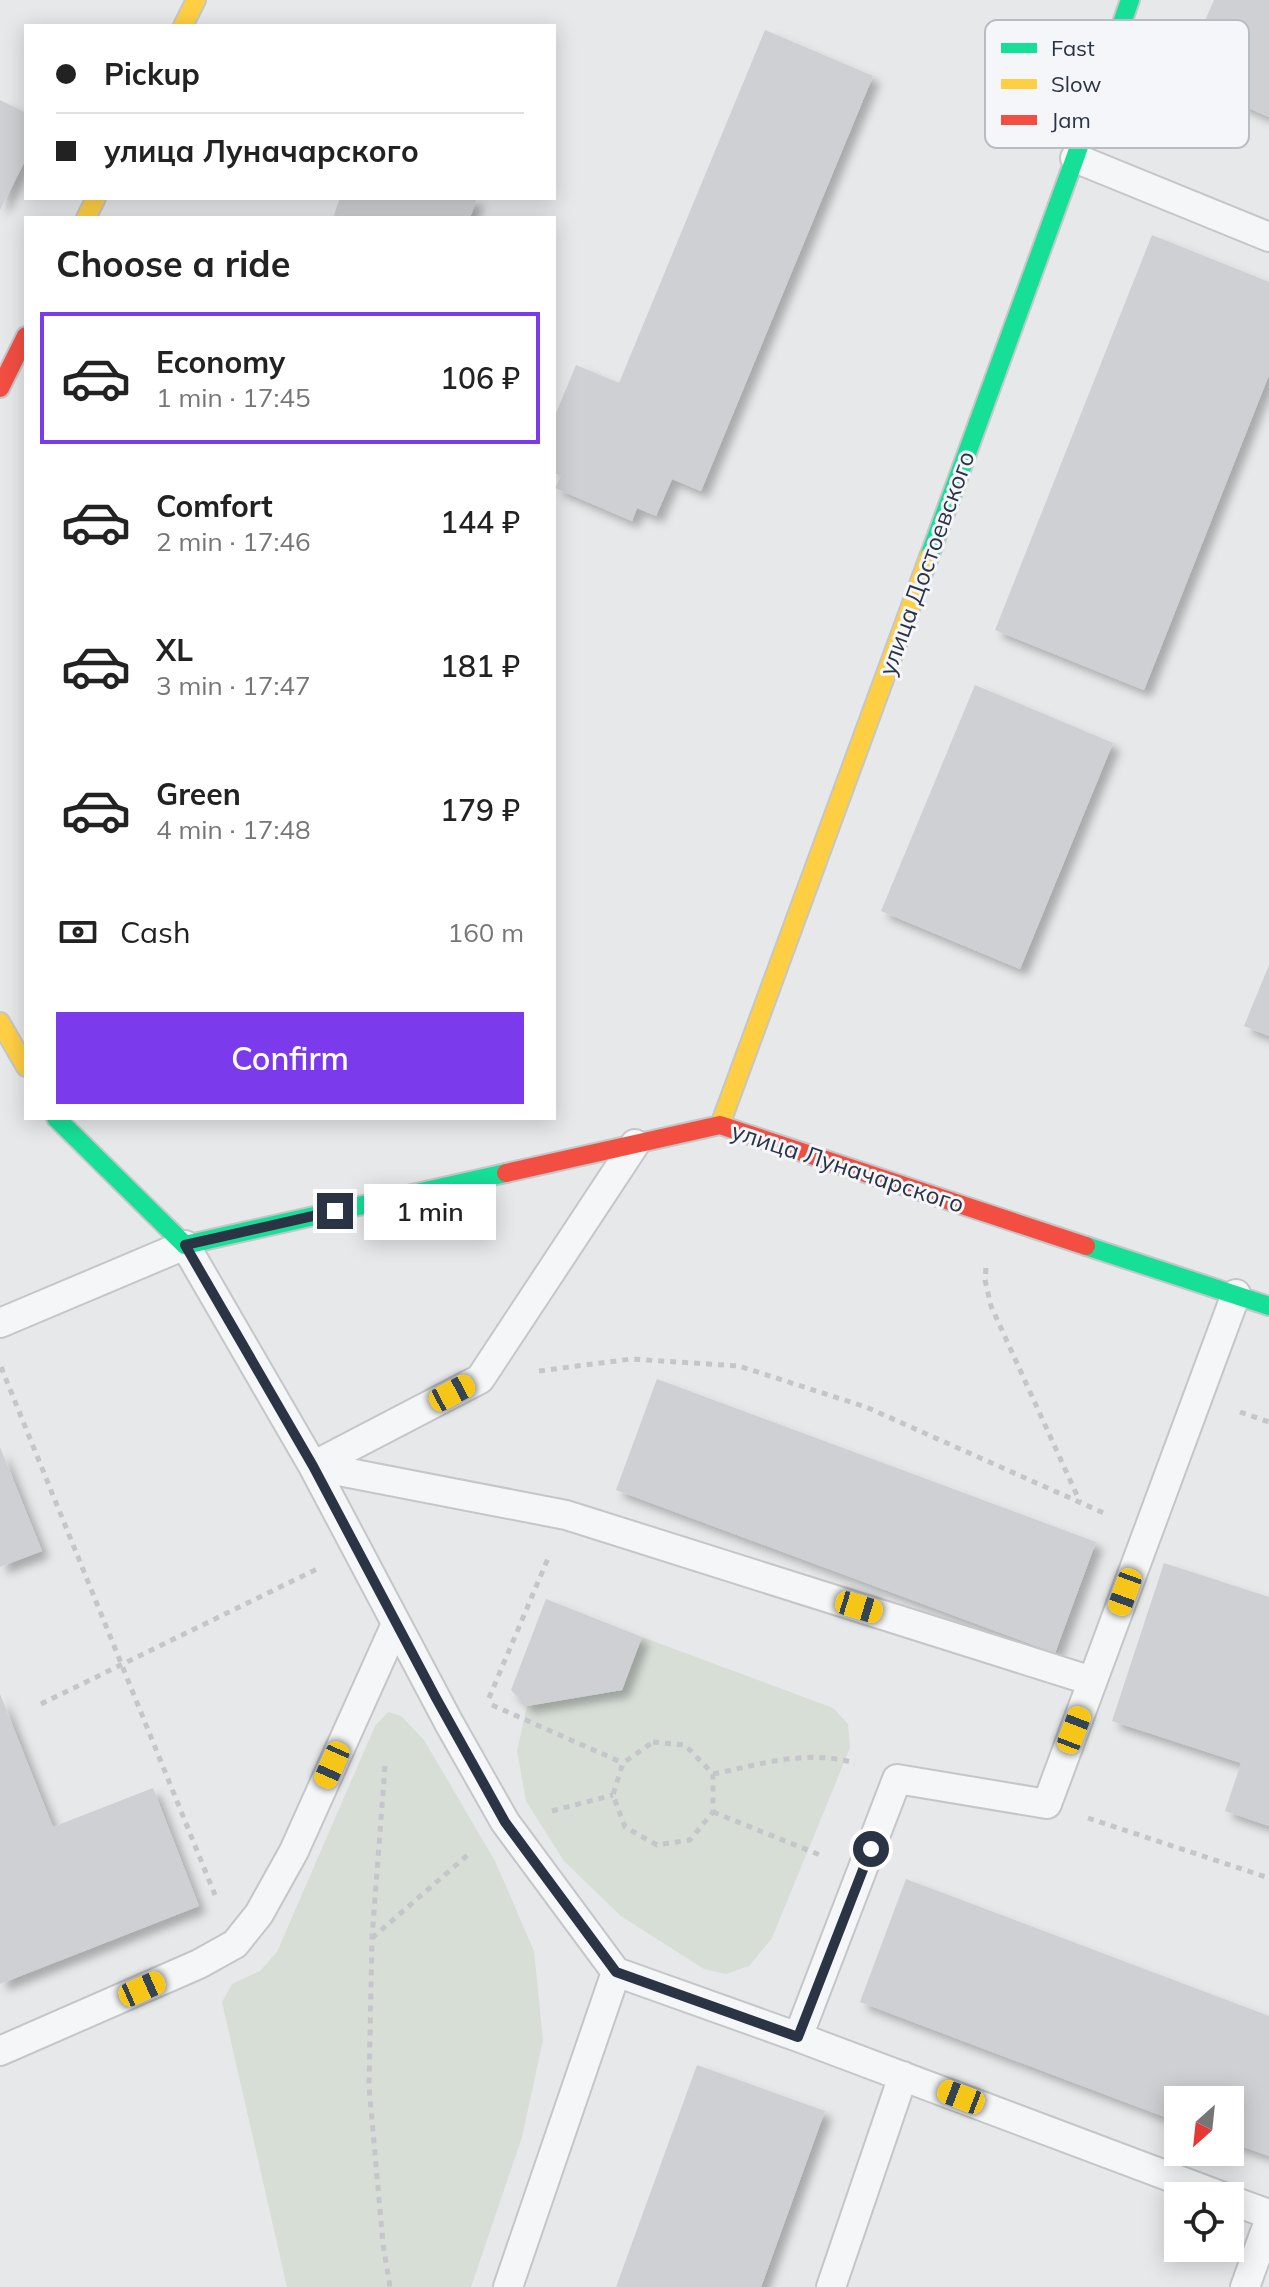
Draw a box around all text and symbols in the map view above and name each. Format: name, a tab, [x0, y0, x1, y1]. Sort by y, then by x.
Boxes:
legend	[985, 20, 1249, 148]
text: Fast	[1051, 34, 1095, 62]
text: Pickup	[104, 55, 200, 93]
text: Slow	[1051, 70, 1101, 98]
text: Jam	[1051, 106, 1091, 134]
text: улица Луначарского	[104, 132, 419, 170]
text: Choose a ride	[56, 241, 290, 286]
icon: car	[60, 342, 132, 414]
text: Economy	[156, 343, 285, 381]
text: 106 ₽	[440, 359, 520, 397]
text: 1 min · 17:45	[156, 381, 311, 414]
street label: улица Достоевского	[871, 447, 981, 679]
icon: car	[60, 486, 132, 558]
text: Comfort	[156, 487, 273, 525]
text: 144 ₽	[440, 503, 520, 541]
text: 2 min · 17:46	[156, 525, 311, 558]
icon: car	[60, 630, 132, 702]
text: XL	[156, 631, 193, 669]
text: 181 ₽	[440, 647, 520, 685]
text: 3 min · 17:47	[156, 669, 311, 702]
icon: car	[60, 774, 132, 846]
text: Green	[156, 775, 241, 813]
text: 179 ₽	[440, 791, 520, 829]
text: 4 min · 17:48	[156, 813, 311, 846]
icon: cash	[56, 910, 100, 954]
text: Cash	[120, 913, 191, 951]
text: 160 m	[448, 916, 524, 949]
button: Confirm	[56, 1012, 524, 1104]
street label: улица Луначарского	[728, 1115, 968, 1219]
callout: 1 min	[363, 1183, 495, 1239]
route end	[317, 1193, 353, 1229]
text: 1 min	[396, 1195, 464, 1228]
car	[425, 1371, 479, 1415]
car	[1106, 1565, 1144, 1619]
car	[833, 1589, 885, 1625]
car	[1054, 1703, 1094, 1757]
car	[311, 1738, 353, 1792]
route start	[853, 1831, 889, 1867]
car	[115, 1968, 169, 2010]
car	[934, 2077, 988, 2117]
north arrow	[1164, 2086, 1244, 2166]
map controls	[1164, 2086, 1244, 2262]
button: locate	[1164, 2182, 1244, 2262]

